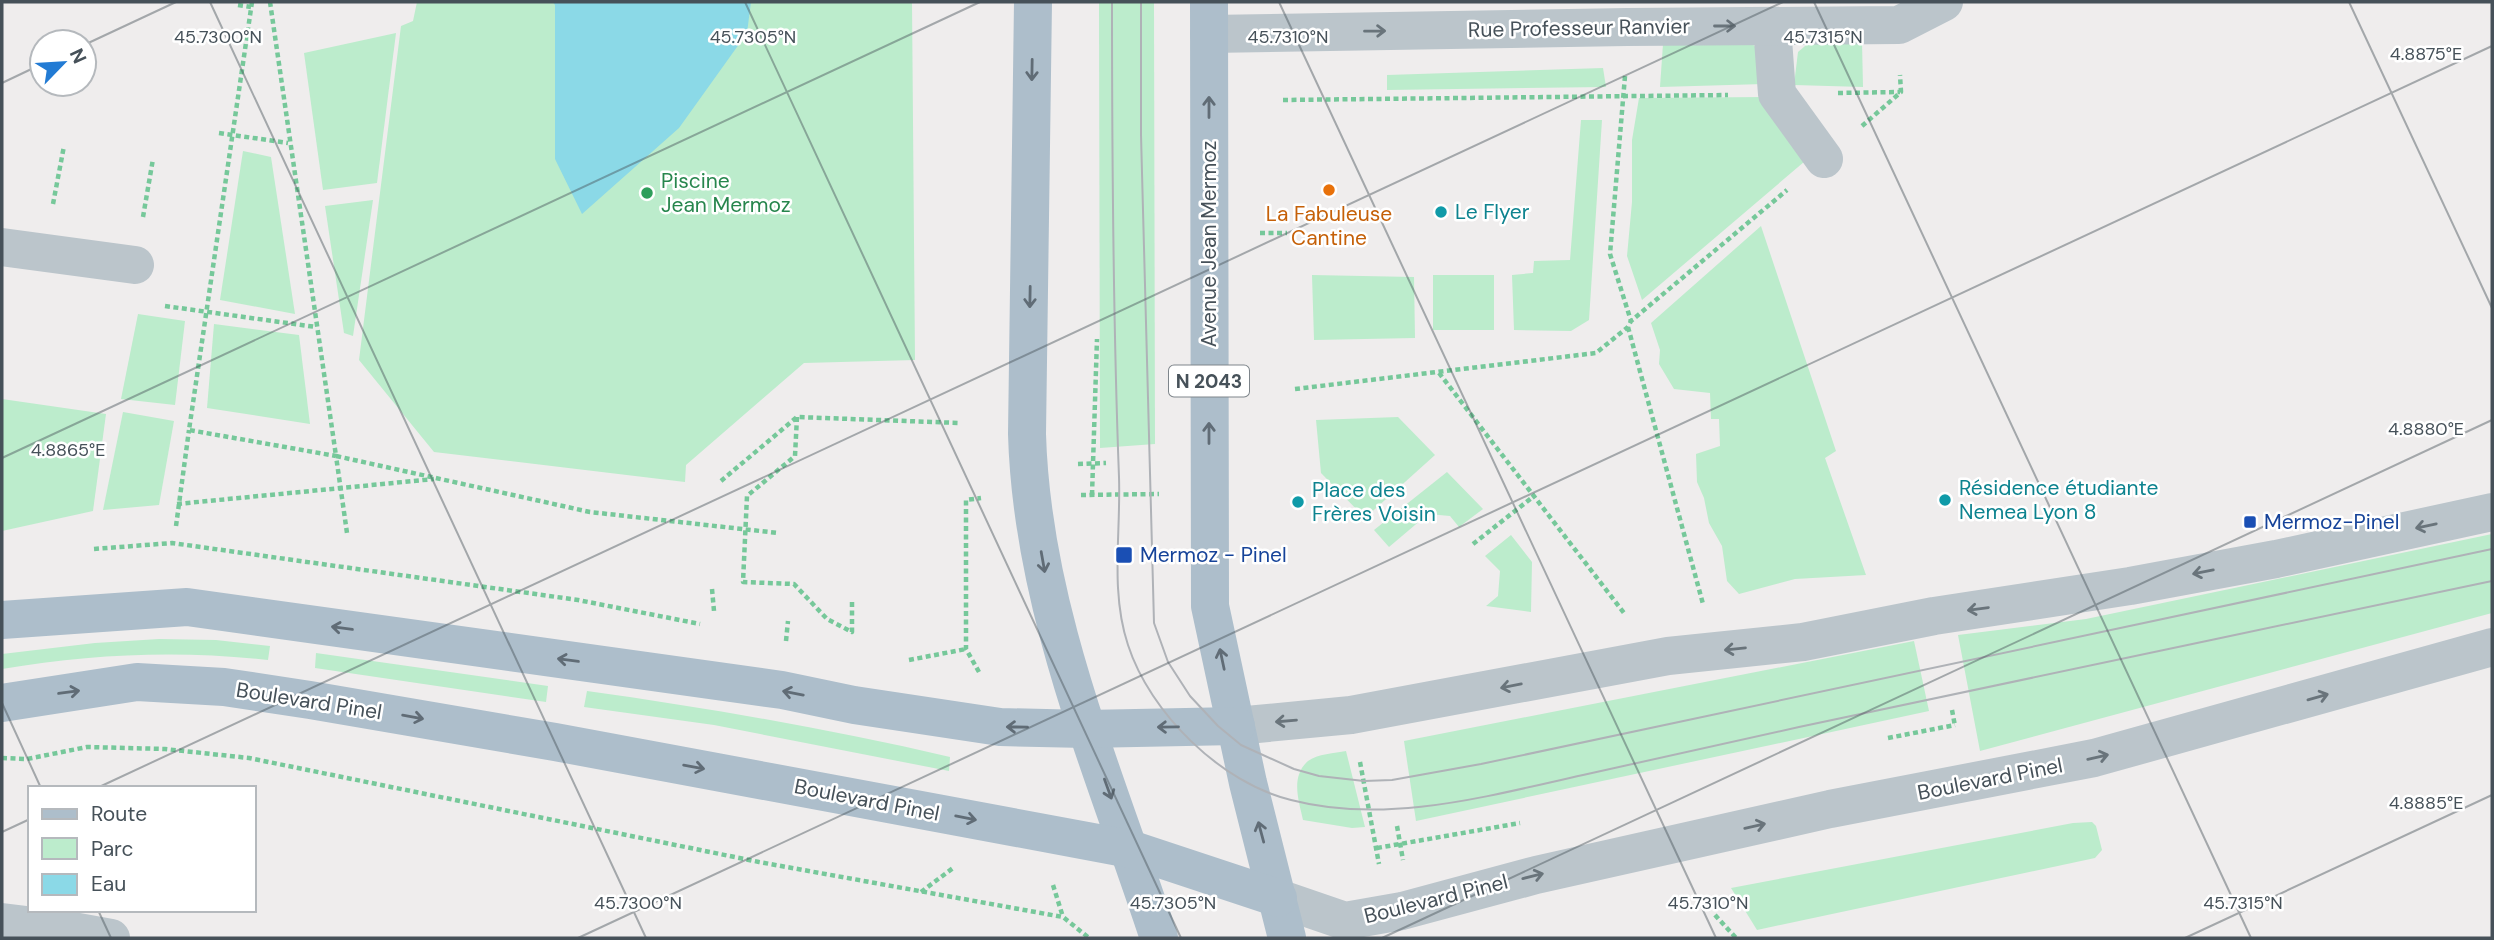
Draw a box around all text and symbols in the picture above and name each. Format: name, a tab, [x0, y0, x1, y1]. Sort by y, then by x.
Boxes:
street label: Rue Professeur Ranvier	[1468, 12, 1691, 44]
one-way arrow	[1713, 19, 1736, 33]
one-way arrow	[1363, 24, 1386, 37]
text: 45.7300°N	[174, 25, 262, 49]
text: 45.7305°N	[710, 25, 796, 49]
text: 45.7310°N	[1248, 25, 1328, 49]
text: 45.7315°N	[1783, 25, 1863, 49]
north arrow	[28, 28, 98, 98]
text: 4.8875°E	[2390, 42, 2462, 66]
text: N	[64, 44, 92, 68]
one-way arrow	[1025, 58, 1039, 81]
one-way arrow	[1202, 96, 1216, 119]
street label: Avenue Jean Mermoz	[1195, 141, 1223, 347]
place label: Piscine Jean Mermoz	[661, 167, 791, 219]
marker: La Fabuleuse Cantine	[1321, 182, 1337, 198]
marker: Piscine Jean Mermoz	[639, 185, 655, 201]
place label: Le Flyer	[1455, 198, 1530, 226]
place label: La Fabuleuse Cantine	[1266, 200, 1392, 252]
marker: Le Flyer	[1433, 204, 1449, 220]
one-way arrow	[1023, 286, 1036, 309]
road number: N 2043	[1169, 366, 1249, 396]
text: 4.8880°E	[2388, 417, 2464, 441]
one-way arrow	[1202, 422, 1216, 445]
text: 4.8865°E	[31, 438, 105, 462]
place label: Résidence étudiante Nemea Lyon 8	[1959, 474, 2158, 526]
place label: Place des Frères Voisin	[1312, 476, 1436, 528]
marker: Résidence étudiante Nemea Lyon 8	[1937, 492, 1953, 508]
marker: Place des Frères Voisin	[1290, 494, 1306, 510]
place label: Mermoz-Pinel	[2264, 508, 2399, 536]
marker: Mermoz-Pinel	[2242, 514, 2258, 530]
one-way arrow	[2415, 520, 2438, 534]
place label: Mermoz - Pinel	[1140, 541, 1287, 569]
marker: Mermoz - Pinel	[1114, 545, 1134, 565]
one-way arrow	[1036, 550, 1050, 573]
one-way arrow	[2192, 566, 2215, 580]
one-way arrow	[1967, 603, 1990, 616]
one-way arrow	[331, 622, 354, 635]
one-way arrow	[1724, 643, 1747, 656]
one-way arrow	[1214, 648, 1228, 671]
one-way arrow	[557, 653, 580, 666]
street label: Boulevard Pinel	[234, 676, 384, 726]
one-way arrow	[1500, 680, 1523, 693]
one-way arrow	[57, 685, 80, 698]
one-way arrow	[782, 685, 805, 699]
one-way arrow	[2306, 690, 2328, 703]
one-way arrow	[401, 711, 424, 724]
one-way arrow	[1275, 715, 1298, 728]
one-way arrow	[1157, 720, 1180, 734]
one-way arrow	[1006, 721, 1029, 734]
one-way arrow	[2086, 750, 2109, 763]
street label: Boulevard Pinel	[1915, 751, 2065, 807]
one-way arrow	[682, 761, 705, 775]
street label: Boulevard Pinel	[792, 772, 942, 828]
one-way arrow	[1103, 777, 1115, 799]
legend	[28, 786, 256, 912]
text: 4.8885°E	[2389, 791, 2463, 815]
text: Route	[91, 800, 147, 828]
one-way arrow	[954, 812, 977, 826]
one-way arrow	[1743, 819, 1766, 832]
one-way arrow	[1254, 821, 1267, 844]
text: Parc	[91, 835, 134, 863]
street label: Boulevard Pinel	[1361, 868, 1511, 930]
one-way arrow	[1521, 869, 1544, 882]
text: Eau	[91, 870, 126, 898]
text: 45.7300°N	[594, 891, 682, 915]
text: 45.7305°N	[1130, 891, 1216, 915]
text: 45.7310°N	[1668, 891, 1748, 915]
text: 45.7315°N	[2203, 891, 2283, 915]

